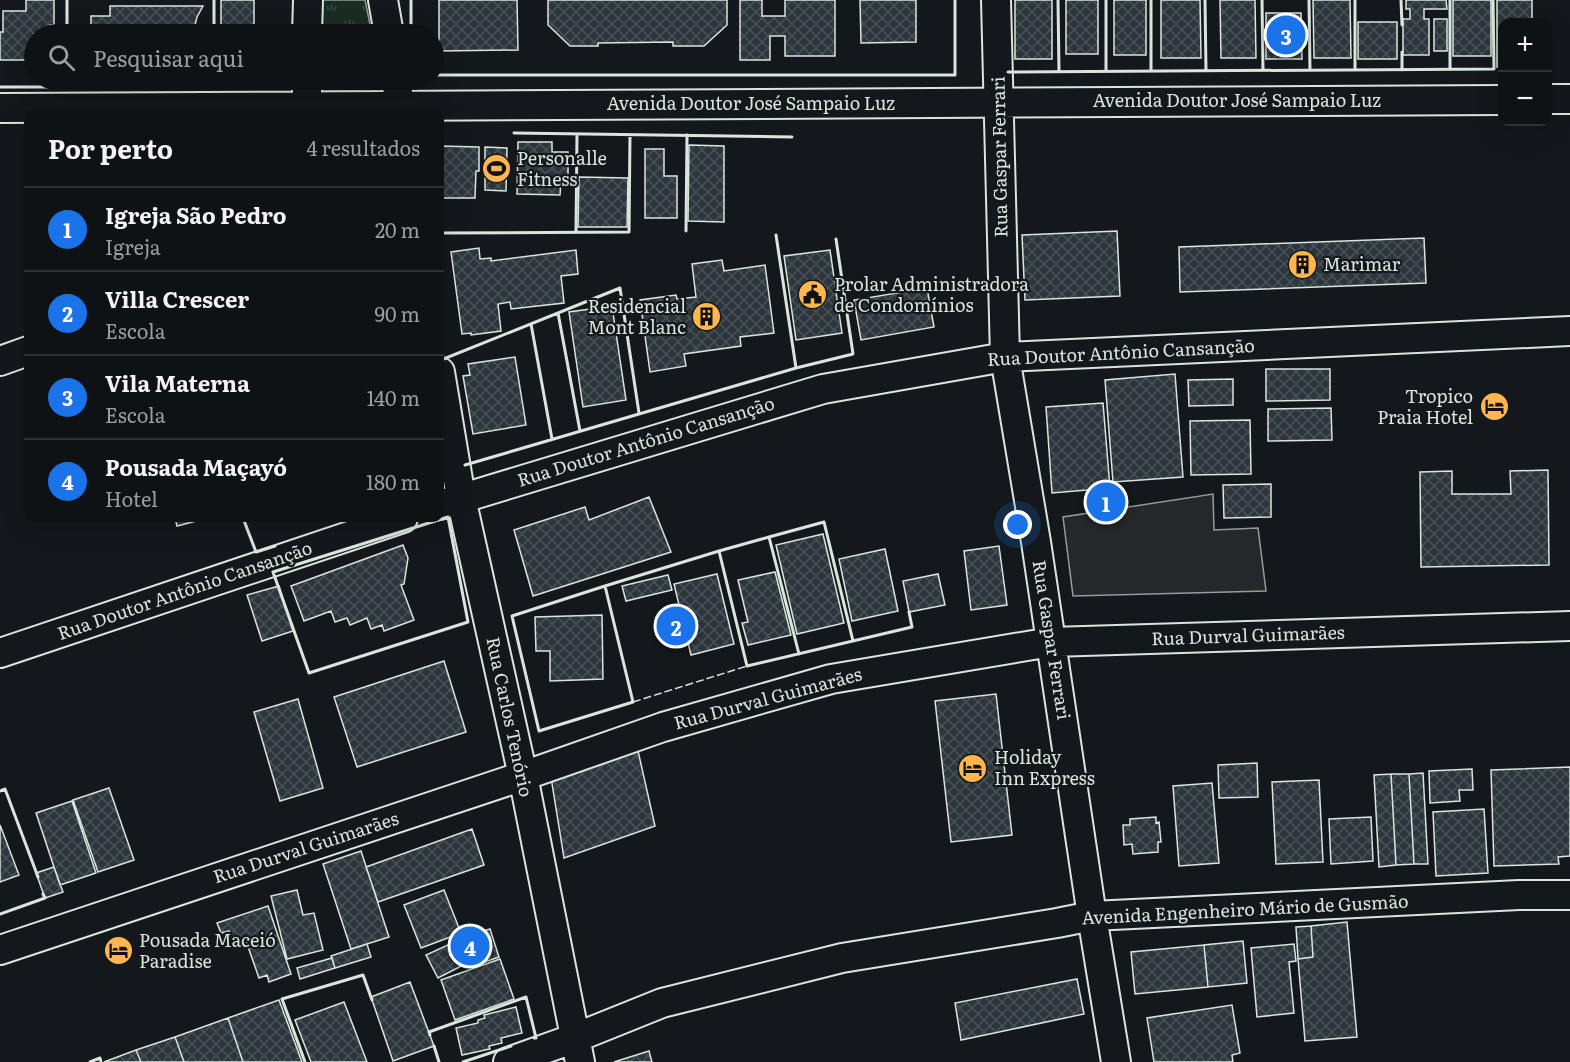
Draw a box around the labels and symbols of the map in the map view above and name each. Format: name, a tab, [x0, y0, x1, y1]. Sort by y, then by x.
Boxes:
pin: 3	[1266, 12, 1306, 57]
street label: Rua Gaspar Ferrari	[984, 76, 1013, 238]
street label: Avenida Doutor José Sampaio Luz	[1093, 86, 1381, 113]
street label: Avenida Doutor José Sampaio Luz	[607, 89, 895, 116]
place label: Personalle Fitness	[517, 144, 607, 192]
sports icon: Personalle Fitness	[480, 153, 512, 185]
building icon: Marimar	[1286, 249, 1318, 281]
place label: Marimar	[1323, 250, 1401, 277]
place label: Prolar Administradora de Condomínios	[834, 270, 1029, 318]
public building icon: Prolar Administradora de Condomínios	[797, 279, 829, 311]
place label: Residencial Mont Blanc	[587, 292, 686, 340]
building icon: Residencial Mont Blanc	[691, 301, 723, 333]
street label: Rua Doutor Antônio Cansanção	[986, 331, 1255, 372]
place label: Tropico Praia Hotel	[1377, 382, 1473, 430]
street label: Rua Doutor Antônio Cansanção	[514, 389, 778, 493]
hotel icon: Tropico Praia Hotel	[1478, 391, 1510, 423]
pin: 1	[1086, 480, 1126, 524]
your location	[1003, 510, 1032, 539]
street label: Rua Doutor Antônio Cansanção	[53, 533, 316, 646]
street label: Rua Gaspar Ferrari	[1027, 558, 1078, 722]
pin: 2	[656, 604, 696, 648]
street label: Rua Durval Guimarães	[1151, 618, 1345, 651]
street label: Rua Carlos Tenório	[480, 634, 541, 799]
street label: Rua Durval Guimarães	[671, 659, 865, 736]
place label: Holiday Inn Express	[994, 743, 1095, 791]
hotel icon: Holiday Inn Express	[957, 752, 989, 784]
street label: Rua Durval Guimarães	[209, 804, 402, 889]
street label: Avenida Engenheiro Mário de Gusmão	[1081, 886, 1409, 931]
pin: 4	[450, 924, 490, 968]
place label: Pousada Maceió Paradise	[139, 926, 276, 974]
hotel icon: Pousada Maceió Paradise	[102, 935, 134, 967]

